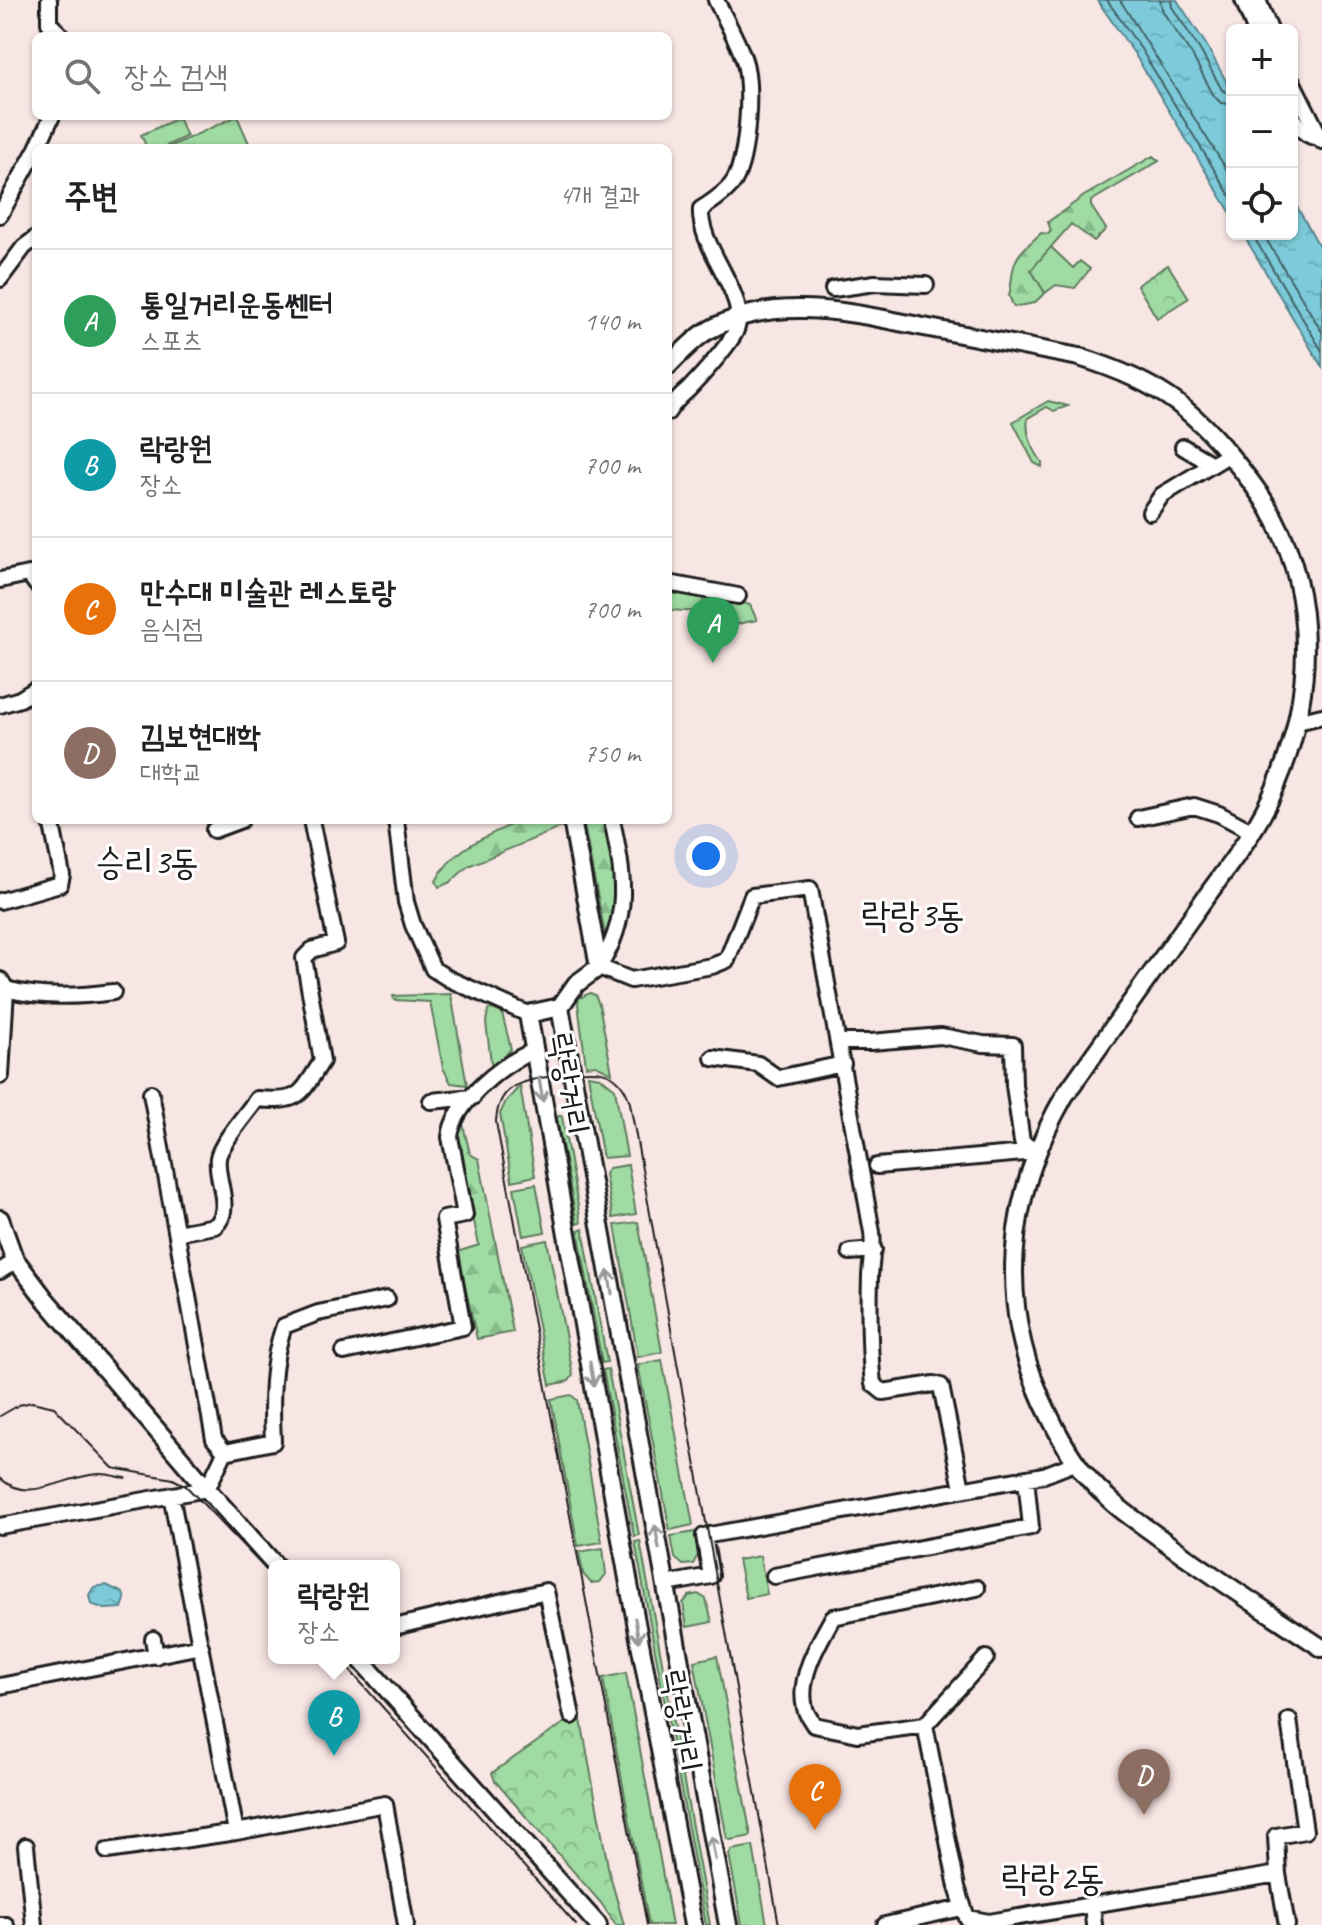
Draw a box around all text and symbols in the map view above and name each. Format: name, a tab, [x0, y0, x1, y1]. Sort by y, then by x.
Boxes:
map controls	[1226, 24, 1298, 240]
button: +	[1226, 24, 1298, 96]
search box	[32, 32, 672, 120]
icon: search	[60, 54, 104, 98]
text: 장소 검색	[124, 57, 228, 95]
button: −	[1226, 96, 1298, 168]
button: locate	[1226, 168, 1298, 240]
text: 주변	[64, 174, 119, 217]
text: 4개 결과	[559, 179, 640, 212]
text: 통일거리운동쎈터	[140, 285, 333, 323]
text: A	[83, 305, 97, 338]
text: 140 m	[584, 305, 640, 338]
text: 스포츠	[140, 324, 203, 357]
text: 락랑원	[140, 429, 212, 467]
text: B	[83, 449, 97, 482]
text: 700 m	[584, 449, 640, 482]
text: 장소	[140, 468, 182, 501]
text: 만수대 미술관 레스토랑	[140, 573, 396, 611]
text: C	[84, 593, 96, 626]
text: 700 m	[584, 593, 640, 626]
pin: A	[687, 597, 739, 663]
text: 음식점	[140, 612, 203, 645]
text: 김보현대학	[140, 717, 261, 755]
text: D	[82, 737, 98, 770]
text: 750 m	[584, 737, 640, 770]
text: 대학교	[140, 756, 203, 789]
your location	[686, 836, 726, 876]
district label: 승리3동	[95, 839, 199, 885]
district label: 락랑3동	[861, 892, 965, 938]
street label: 락랑거리	[540, 1030, 598, 1138]
one-way arrow	[535, 1077, 550, 1103]
one-way arrow	[602, 1269, 617, 1295]
one-way arrow	[585, 1361, 600, 1386]
one-way arrow	[649, 1525, 664, 1551]
popup	[268, 1560, 400, 1664]
text: 락랑원	[298, 1576, 370, 1614]
text: 장소	[298, 1615, 340, 1648]
one-way arrow	[631, 1617, 646, 1642]
street label: 락랑거리	[653, 1667, 711, 1775]
pin: B	[308, 1690, 360, 1756]
pin: D	[1118, 1749, 1170, 1815]
pin: C	[789, 1764, 841, 1830]
one-way arrow	[705, 1836, 720, 1862]
district label: 락랑2동	[1001, 1855, 1105, 1901]

